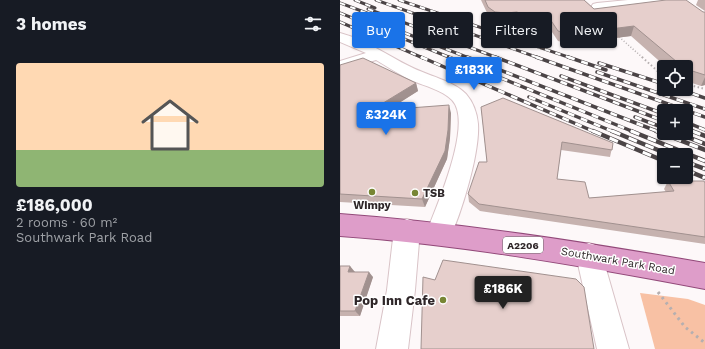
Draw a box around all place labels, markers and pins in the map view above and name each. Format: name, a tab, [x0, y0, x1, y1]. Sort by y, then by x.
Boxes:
pin: £183K	[446, 57, 502, 91]
pin: £324K	[358, 102, 414, 136]
marker: Wimpy	[367, 187, 377, 197]
place label: TSB	[423, 187, 445, 200]
marker: TSB	[410, 188, 420, 198]
place label: Wimpy	[353, 199, 391, 212]
pin: £186K	[475, 276, 531, 310]
place label: Pop Inn Cafe	[354, 293, 435, 308]
marker: Pop Inn Cafe	[438, 295, 448, 305]

